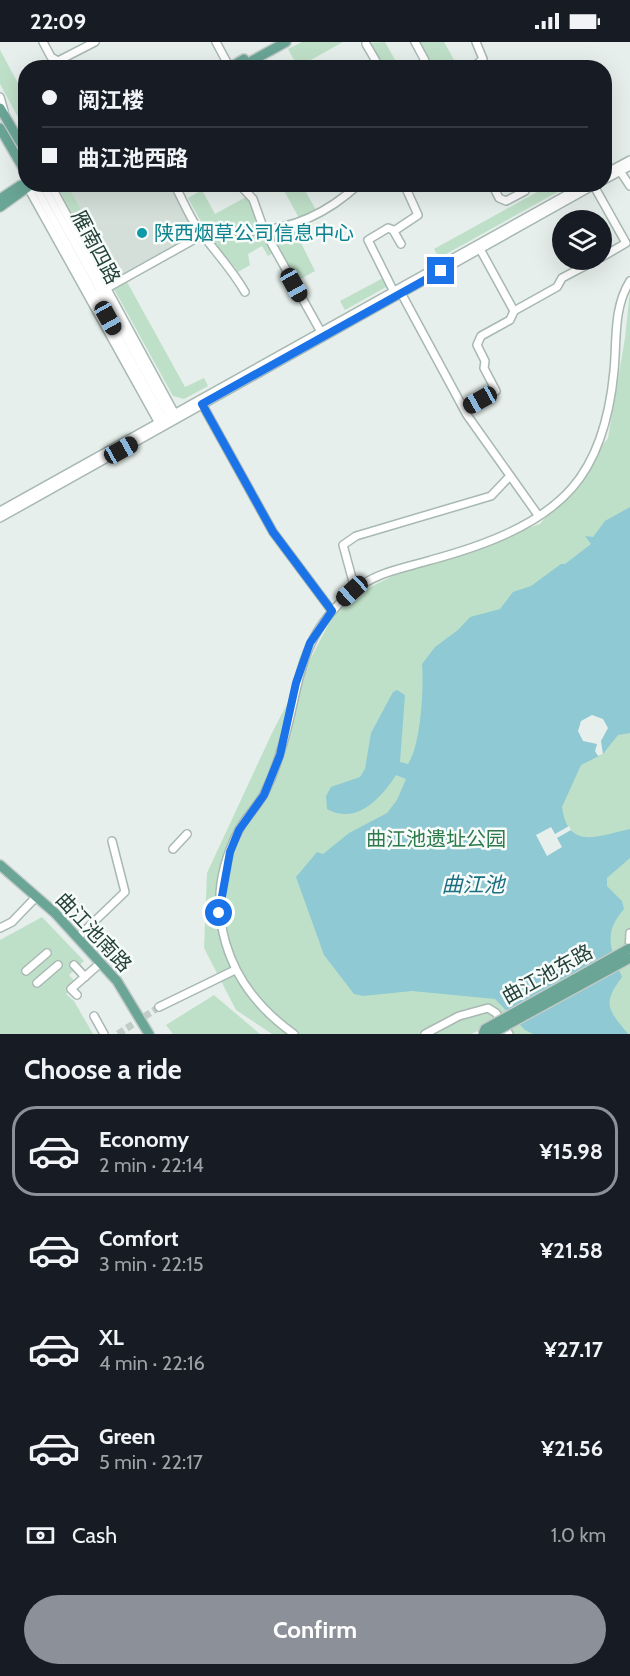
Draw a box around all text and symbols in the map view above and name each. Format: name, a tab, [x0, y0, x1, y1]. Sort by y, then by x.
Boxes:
text: 22:09	[30, 8, 86, 35]
text: 阅江楼	[78, 87, 144, 114]
text: 曲江池西路	[78, 145, 188, 172]
street label: 雁南四路	[67, 206, 125, 288]
map controls	[552, 210, 612, 270]
button: layers	[552, 210, 612, 270]
place label: 陕西烟草公司信息中心	[154, 221, 354, 245]
marker: 陕西烟草公司信息中心	[135, 226, 149, 240]
route end	[427, 257, 454, 284]
car	[277, 265, 311, 305]
car	[91, 298, 125, 338]
car	[460, 383, 500, 417]
car	[101, 433, 141, 467]
car	[333, 572, 371, 610]
park label: 曲江池遗址公园	[366, 827, 506, 851]
water label: 曲江池	[442, 872, 506, 897]
street label: 曲江池南路	[51, 887, 137, 977]
route start	[205, 899, 232, 926]
street label: 曲江池东路	[497, 939, 597, 1009]
text: Choose a ride	[24, 1053, 182, 1086]
icon: car	[27, 1124, 81, 1178]
text: Economy	[99, 1126, 189, 1153]
text: ¥15.98	[540, 1138, 603, 1165]
text: 2 min · 22:14	[99, 1153, 204, 1177]
icon: car	[27, 1223, 81, 1277]
text: Comfort	[99, 1225, 178, 1252]
text: ¥21.58	[540, 1237, 603, 1264]
text: 3 min · 22:15	[99, 1252, 204, 1276]
icon: car	[27, 1322, 81, 1376]
text: XL	[99, 1324, 124, 1351]
text: ¥27.17	[544, 1336, 603, 1363]
text: 4 min · 22:16	[99, 1351, 205, 1375]
icon: car	[27, 1421, 81, 1475]
text: Green	[99, 1423, 155, 1450]
text: ¥21.56	[541, 1435, 603, 1462]
text: 5 min · 22:17	[99, 1450, 203, 1474]
icon: cash	[24, 1519, 57, 1552]
text: Cash	[72, 1522, 117, 1549]
text: 1.0 km	[551, 1523, 606, 1547]
button: Confirm	[24, 1595, 606, 1664]

